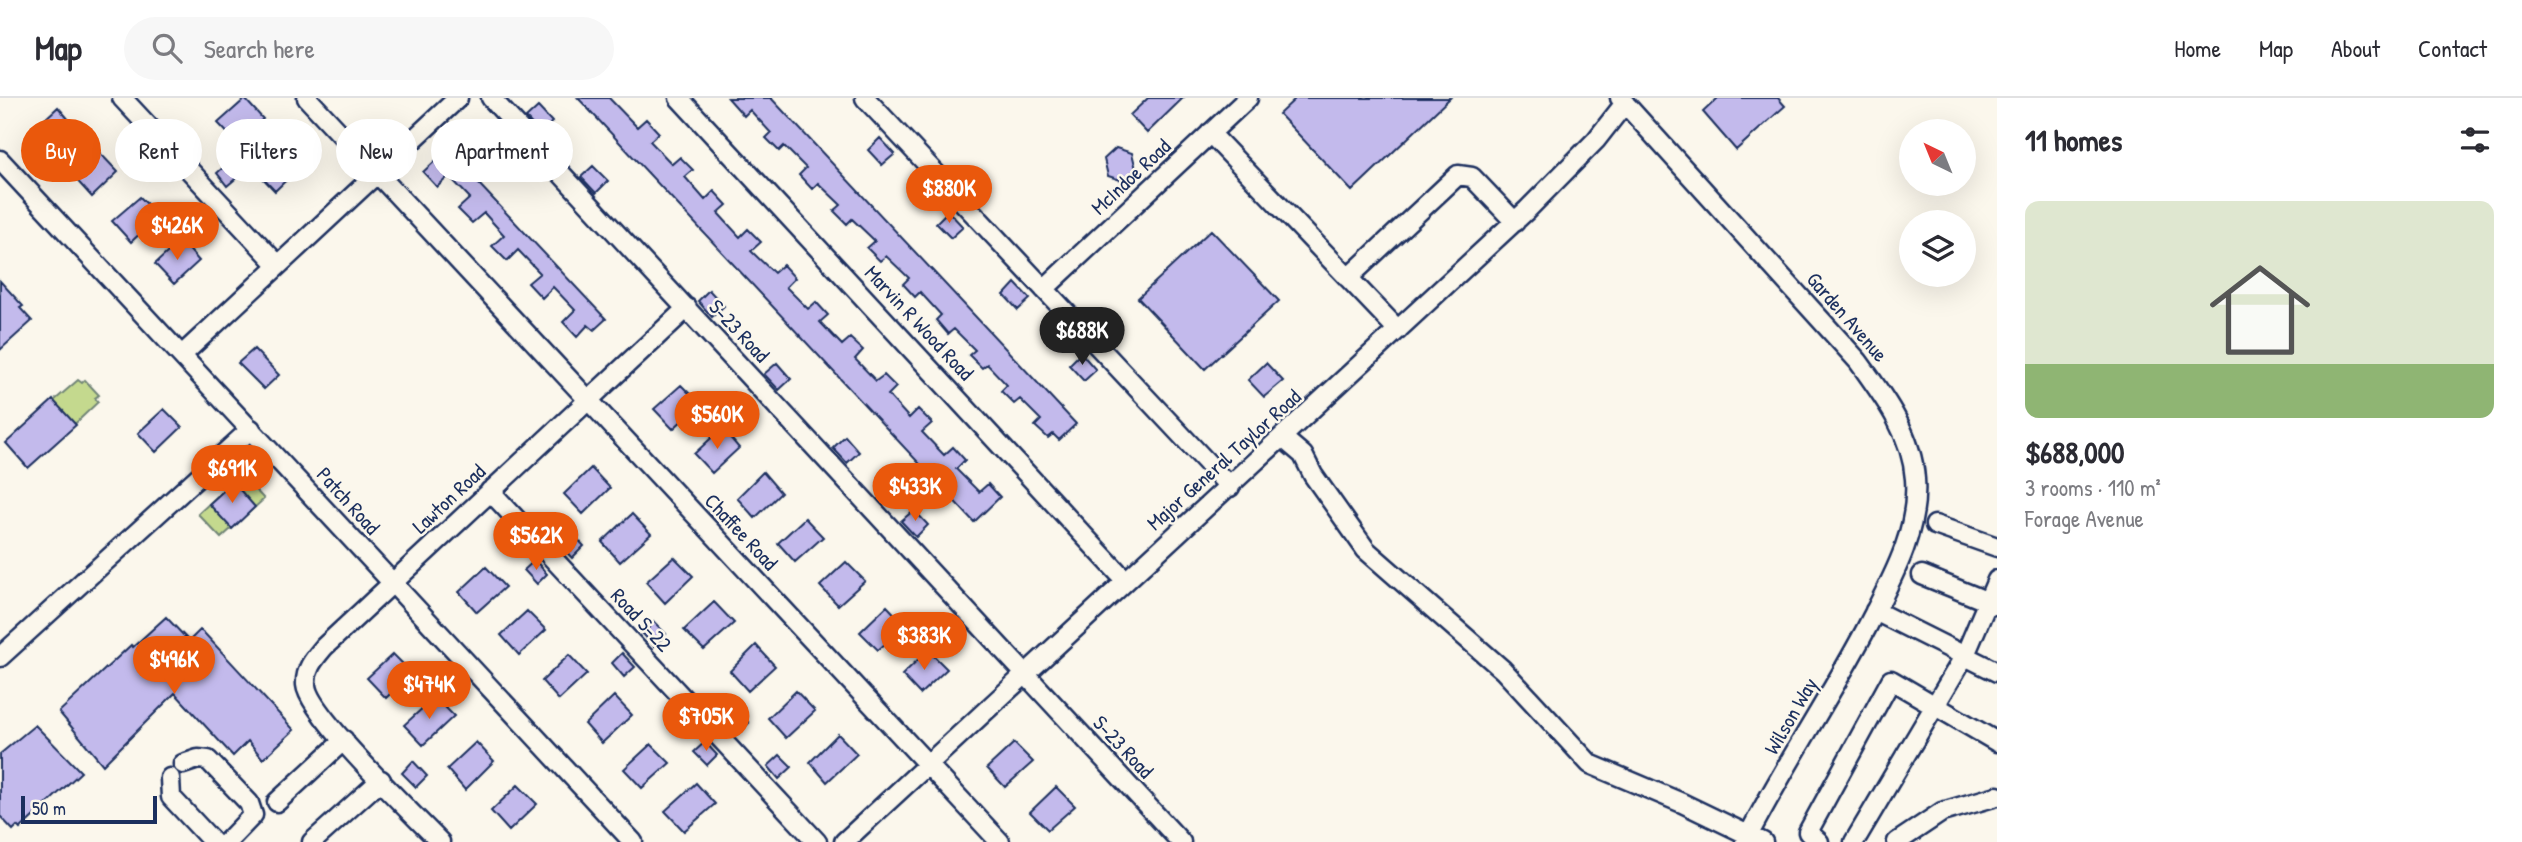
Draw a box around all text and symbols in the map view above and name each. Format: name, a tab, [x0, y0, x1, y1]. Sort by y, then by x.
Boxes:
search box	[124, 17, 614, 80]
text: Map	[35, 26, 82, 70]
icon: search	[148, 29, 186, 67]
text: Search here	[204, 31, 315, 66]
text: Home	[2174, 32, 2221, 64]
text: Map	[2259, 32, 2293, 64]
text: About	[2331, 32, 2380, 64]
text: Contact	[2418, 32, 2487, 64]
chip: Buy	[21, 119, 101, 182]
chip: Rent	[115, 119, 202, 182]
chip: Filters	[216, 119, 322, 182]
chip: New	[336, 119, 417, 182]
chip: Apartment	[431, 119, 573, 182]
north arrow	[1899, 119, 1976, 196]
map controls	[1899, 119, 1976, 287]
text: 11 homes	[2025, 120, 2122, 160]
icon: filters	[2456, 121, 2494, 159]
street label: McIndoe Road	[1084, 132, 1177, 221]
pin: $880K	[900, 166, 998, 225]
text: $880K	[922, 172, 976, 203]
pin: $426K	[128, 202, 226, 262]
text: $426K	[151, 209, 203, 240]
button: layers	[1899, 210, 1976, 287]
icon: home	[2197, 247, 2323, 373]
street label: Marvin R Wood Road	[858, 259, 980, 387]
street label: Garden Avenue	[1800, 265, 1895, 368]
street label: S-23 Road	[703, 293, 776, 369]
pin: $688K	[1033, 308, 1131, 367]
text: $688K	[1056, 314, 1108, 345]
street label: Major General Taylor Road	[1140, 382, 1307, 537]
pin: $560K	[668, 392, 766, 451]
text: $560K	[691, 398, 743, 429]
text: $688,000	[2025, 432, 2125, 472]
pin: $691K	[183, 446, 281, 505]
text: $691K	[207, 452, 257, 483]
street label: Lawton Road	[406, 457, 492, 540]
street label: Patch Road	[310, 461, 387, 541]
pin: $433K	[866, 464, 964, 523]
text: $433K	[889, 470, 941, 501]
text: 3 rooms · 110 m²	[2025, 472, 2161, 503]
street label: Chaffee Road	[698, 487, 785, 576]
text: Forage Avenue	[2025, 503, 2144, 534]
pin: $562K	[487, 512, 585, 572]
text: $562K	[509, 519, 563, 550]
street label: Road S-22	[604, 582, 678, 658]
pin: $383K	[875, 612, 973, 672]
text: $383K	[897, 619, 951, 650]
pin: $496K	[125, 636, 223, 696]
text: $496K	[149, 643, 199, 674]
pin: $474K	[380, 662, 478, 721]
text: $474K	[403, 668, 455, 699]
street label: Wilson Way	[1757, 672, 1824, 759]
pin: $705K	[657, 694, 755, 753]
text: $705K	[678, 700, 734, 731]
street label: S-23 Road	[1087, 709, 1160, 785]
scale bar	[21, 793, 158, 825]
text: 50 m	[32, 795, 66, 821]

